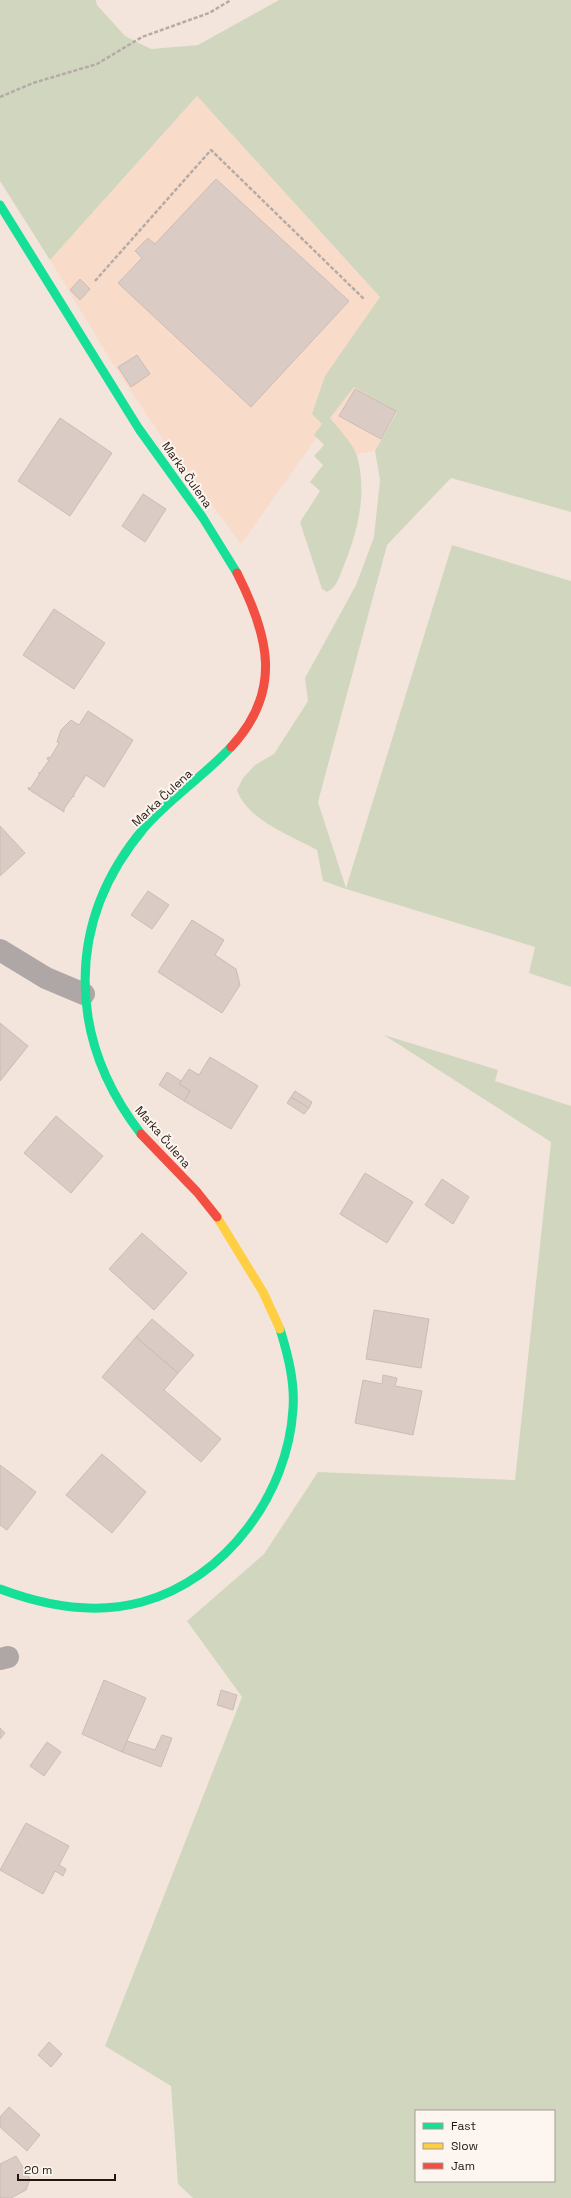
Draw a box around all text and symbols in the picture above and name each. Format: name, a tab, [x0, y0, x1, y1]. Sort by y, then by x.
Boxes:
street label: Marka Čulena	[158, 439, 216, 511]
street label: Marka Čulena	[128, 766, 196, 830]
street label: Marka Čulena	[132, 1103, 195, 1172]
legend	[415, 2110, 555, 2182]
text: Fast	[451, 2118, 476, 2134]
text: Slow	[451, 2138, 478, 2154]
scale bar	[18, 2156, 115, 2182]
text: Jam	[451, 2158, 475, 2174]
text: 20 m	[24, 2162, 52, 2178]

